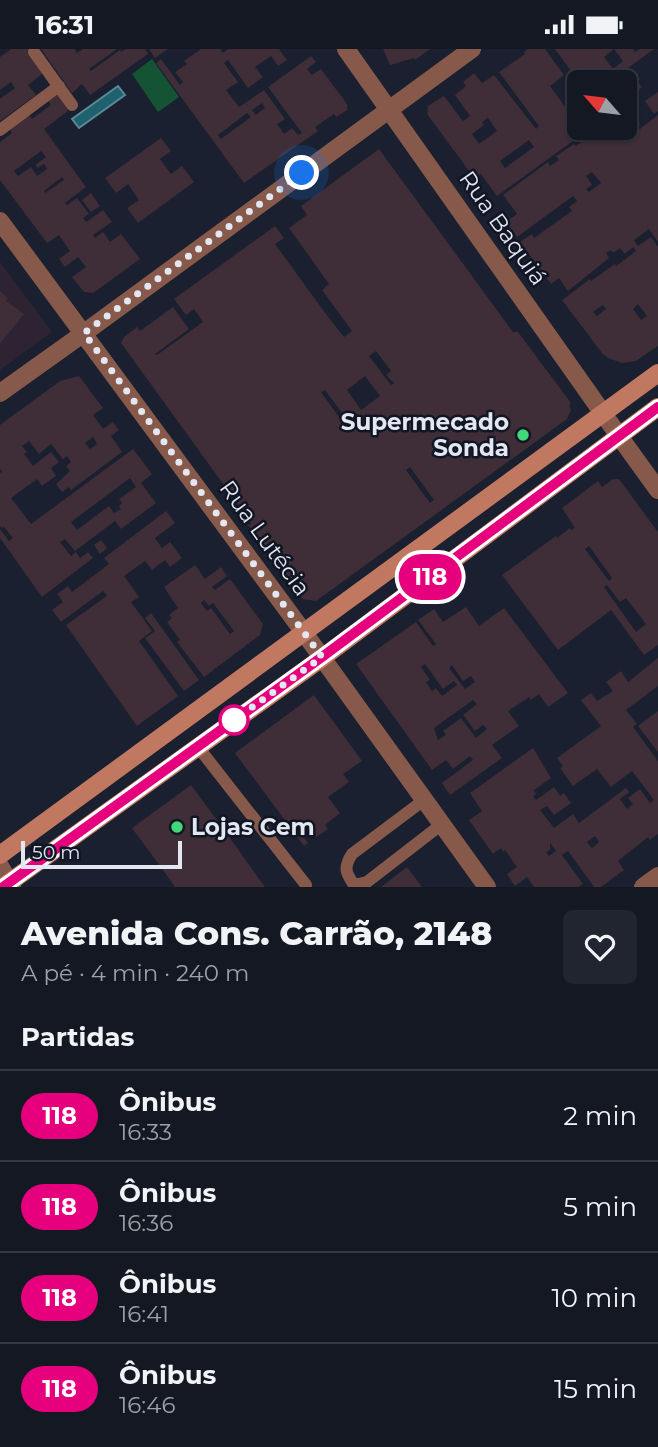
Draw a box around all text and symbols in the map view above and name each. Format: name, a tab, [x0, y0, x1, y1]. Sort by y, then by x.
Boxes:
text: 16:31	[35, 9, 94, 41]
north arrow	[567, 70, 637, 140]
map controls	[567, 70, 637, 140]
your location	[284, 155, 319, 190]
street label: Rua Baquiá	[453, 165, 553, 291]
place label: Supermecado Sonda	[341, 408, 509, 462]
marker: Supermecado Sonda	[515, 427, 531, 443]
street label: Rua Lutécia	[214, 475, 316, 601]
line badge: 118	[390, 554, 470, 600]
text: 118	[413, 562, 447, 591]
unlabelled marker	[219, 705, 249, 735]
place label: Lojas Cem	[191, 813, 315, 841]
marker: Lojas Cem	[169, 819, 185, 835]
scale bar	[21, 838, 182, 870]
text: 50 m	[32, 841, 80, 864]
button: heart	[563, 910, 637, 984]
text: Avenida Cons. Carrão, 2148	[21, 913, 492, 953]
text: A pé · 4 min · 240 m	[21, 959, 249, 987]
text: Partidas	[21, 1021, 134, 1053]
text: Ônibus	[119, 1086, 216, 1118]
text: 2 min	[563, 1100, 637, 1132]
text: 118	[42, 1101, 77, 1130]
text: 16:33	[119, 1118, 172, 1146]
text: Ônibus	[119, 1177, 216, 1209]
text: 5 min	[563, 1191, 637, 1223]
text: 118	[42, 1192, 77, 1221]
text: 16:36	[119, 1209, 173, 1237]
text: Ônibus	[119, 1268, 216, 1300]
text: 10 min	[551, 1282, 637, 1314]
text: 118	[42, 1283, 77, 1312]
text: 16:41	[119, 1300, 169, 1328]
text: Ônibus	[119, 1359, 216, 1391]
text: 15 min	[554, 1373, 637, 1405]
text: 118	[42, 1374, 77, 1403]
text: 16:46	[119, 1391, 175, 1419]

